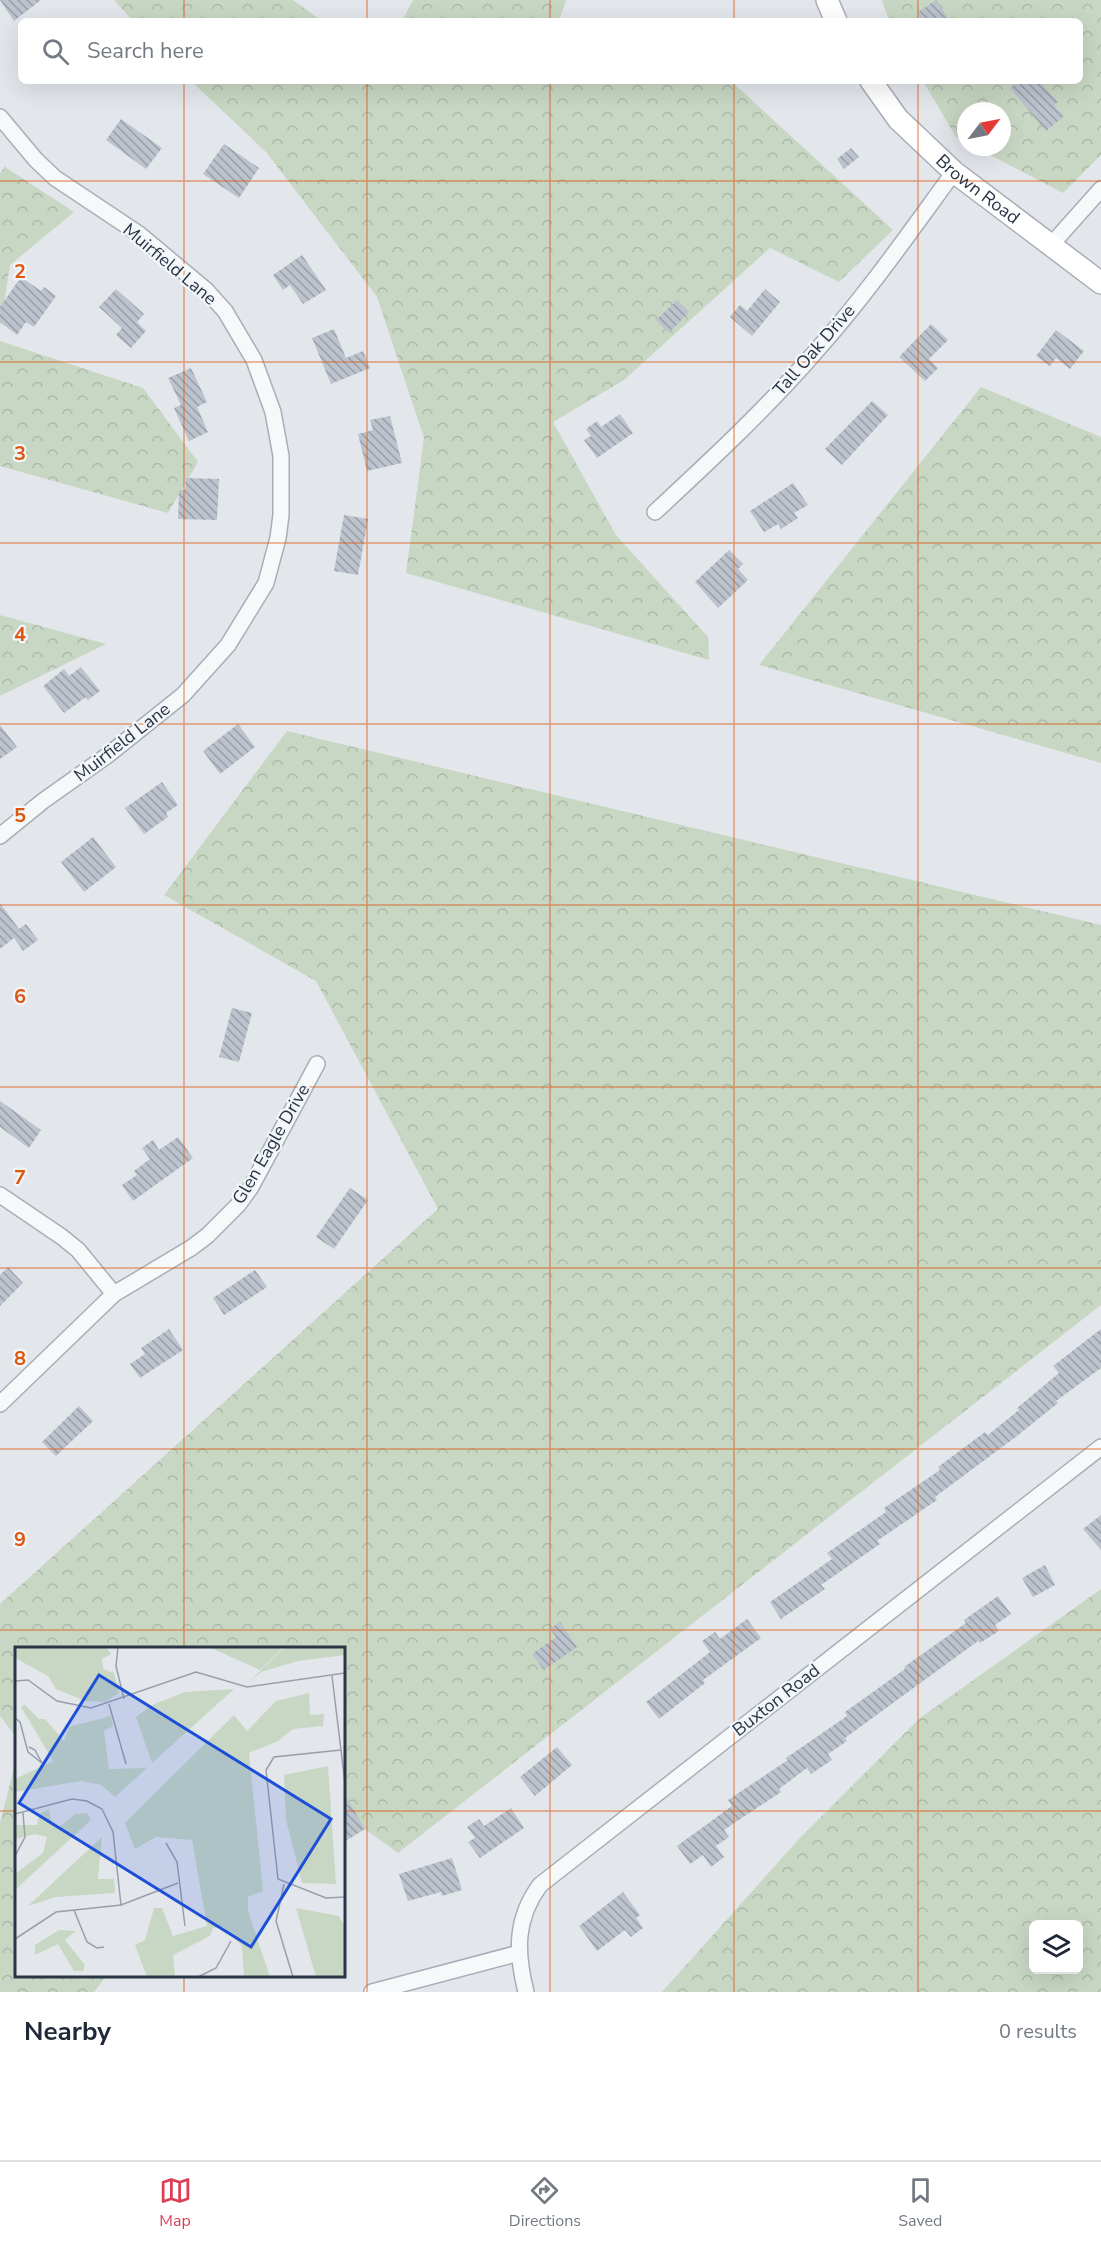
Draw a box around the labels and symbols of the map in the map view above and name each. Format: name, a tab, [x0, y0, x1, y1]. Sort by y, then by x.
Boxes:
north arrow	[957, 102, 1011, 156]
street label: Brown Road	[931, 149, 1025, 229]
street label: Muirfield Lane	[118, 218, 222, 310]
text: 2	[14, 258, 26, 285]
street label: Tall Oak Drive	[768, 299, 860, 401]
text: 3	[14, 440, 26, 467]
text: 4	[14, 621, 26, 648]
street label: Muirfield Lane	[69, 697, 175, 787]
text: 5	[14, 802, 26, 829]
text: 6	[14, 983, 26, 1010]
street label: Glen Eagle Drive	[227, 1079, 315, 1209]
text: 7	[14, 1164, 26, 1191]
text: 8	[14, 1345, 26, 1372]
text: 9	[14, 1526, 26, 1553]
inset map	[15, 1647, 345, 1977]
street label: Buxton Road	[727, 1658, 825, 1742]

